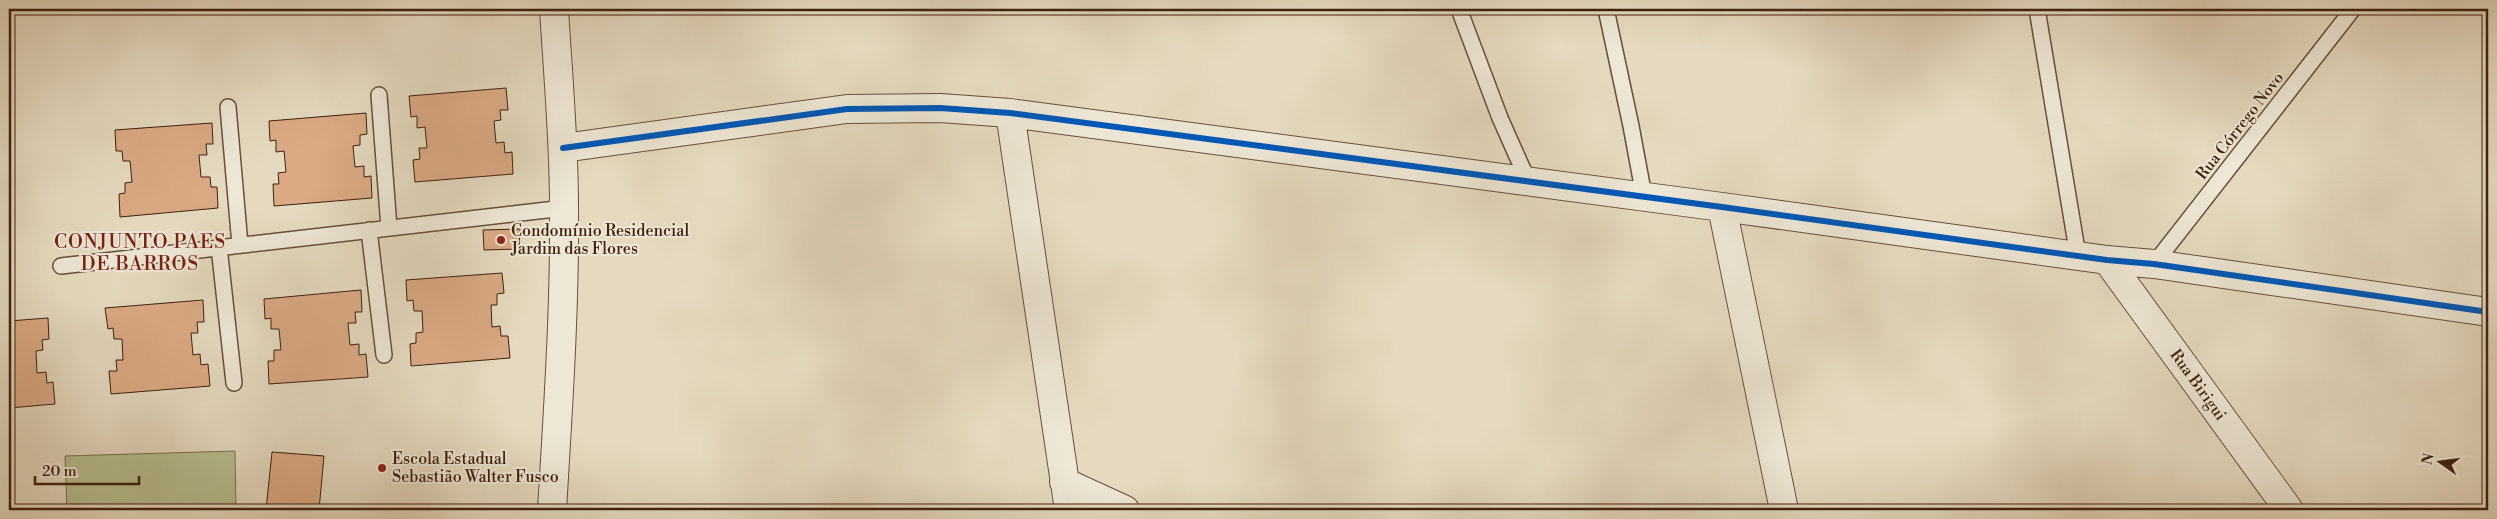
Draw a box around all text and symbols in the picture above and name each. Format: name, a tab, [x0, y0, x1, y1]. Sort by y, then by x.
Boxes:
street label: Rua Córrego Novo	[2192, 68, 2288, 184]
place label: Condomínio Residencial Jardim das Flores	[510, 221, 689, 259]
district label: CONJUNTO PAES DE BARROS	[54, 230, 226, 276]
marker: Condomínio Residencial Jardim das Flores	[495, 234, 507, 246]
street label: Rua Birigui	[2165, 345, 2231, 425]
north arrow	[2414, 436, 2464, 486]
place label: Escola Estadual Sebastião Walter Fusco	[392, 449, 559, 487]
text: N	[2418, 452, 2438, 467]
scale bar	[35, 454, 139, 486]
text: 20 m	[42, 462, 77, 481]
marker: Escola Estadual Sebastião Walter Fusco	[376, 462, 388, 474]

